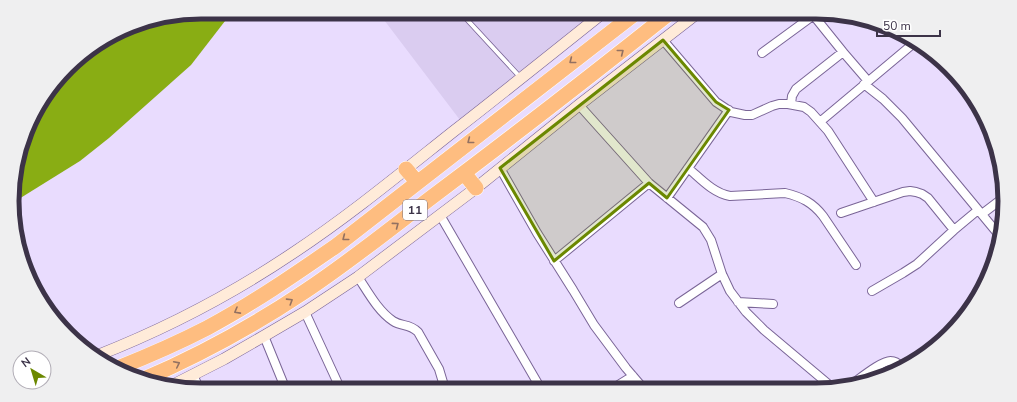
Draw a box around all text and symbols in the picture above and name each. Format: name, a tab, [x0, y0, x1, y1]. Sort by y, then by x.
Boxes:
scale bar	[877, 12, 940, 38]
text: 50 m	[883, 18, 911, 34]
one-way arrow	[616, 49, 623, 56]
one-way arrow	[570, 57, 577, 64]
one-way arrow	[467, 137, 474, 144]
road number: 11	[403, 200, 427, 220]
one-way arrow	[391, 222, 398, 229]
one-way arrow	[343, 234, 350, 241]
one-way arrow	[286, 299, 293, 306]
one-way arrow	[234, 306, 241, 313]
north arrow	[12, 350, 52, 390]
text: N	[18, 354, 34, 371]
one-way arrow	[173, 361, 180, 369]

